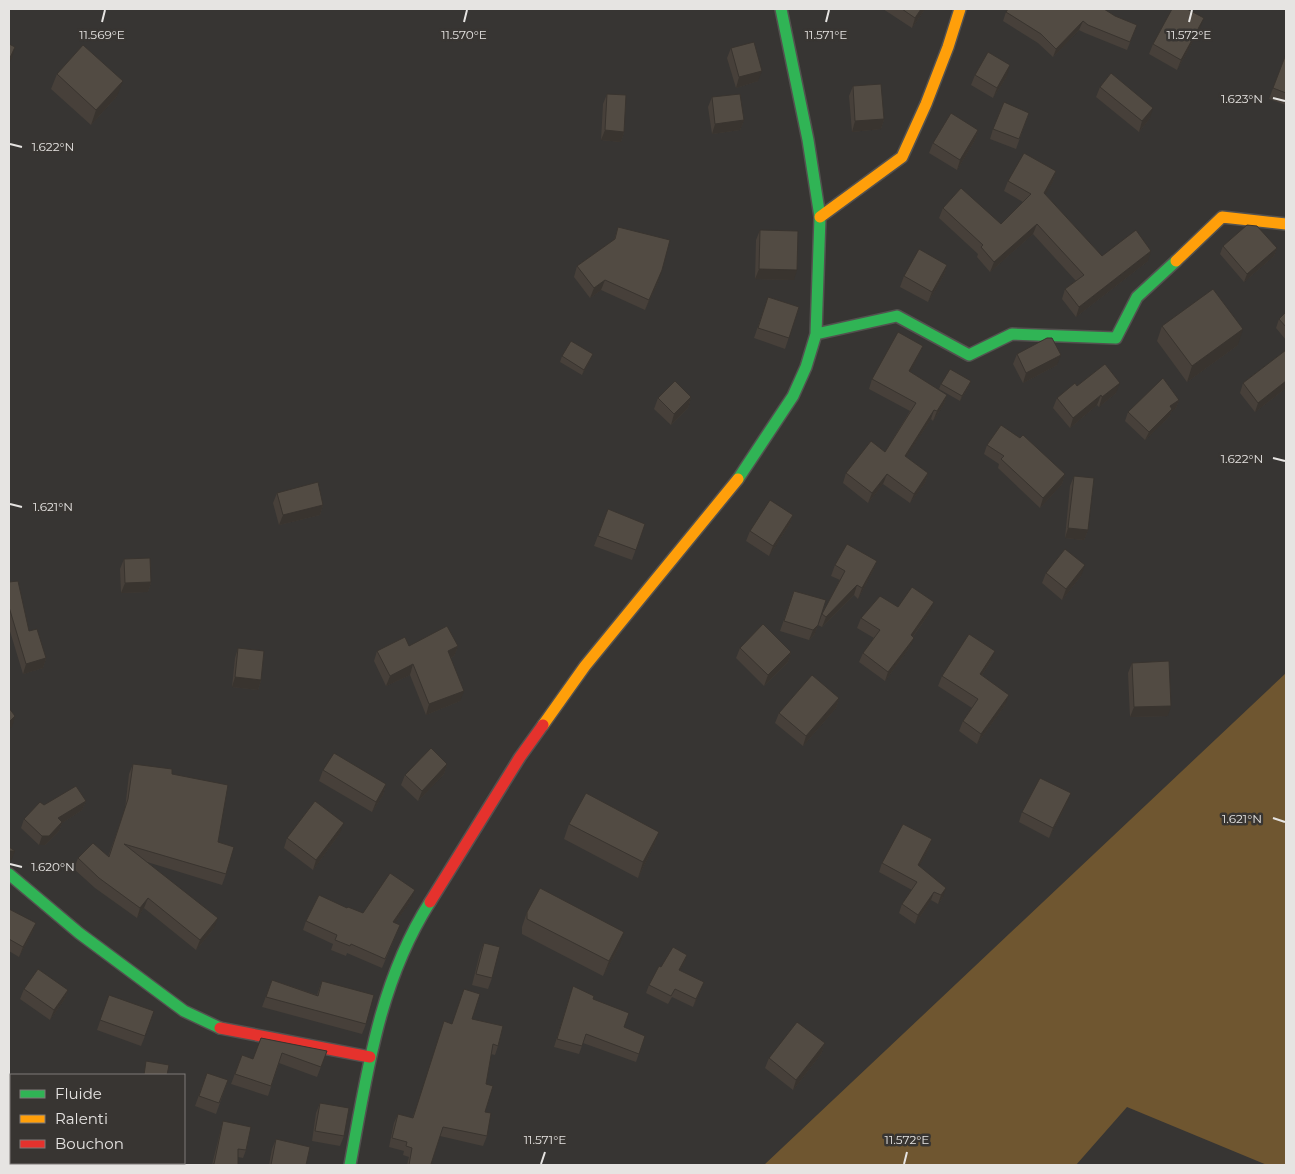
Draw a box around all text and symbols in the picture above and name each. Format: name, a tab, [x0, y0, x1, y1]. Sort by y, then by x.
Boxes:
text: 11.569°E	[79, 27, 125, 42]
text: 11.570°E	[441, 27, 487, 42]
text: 11.571°E	[805, 27, 847, 42]
text: 11.572°E	[1167, 27, 1211, 42]
text: 1.623°N	[1221, 91, 1263, 106]
text: 1.622°N	[32, 139, 74, 154]
text: 1.622°N	[1221, 451, 1263, 466]
text: 1.621°N	[33, 499, 73, 514]
text: 1.621°N	[1222, 811, 1262, 826]
text: 1.620°N	[31, 859, 75, 874]
legend	[10, 1074, 185, 1164]
text: Fluide	[55, 1084, 102, 1103]
text: Ralenti	[55, 1109, 108, 1128]
text: 11.571°E	[524, 1132, 566, 1147]
text: 11.572°E	[885, 1132, 929, 1147]
text: Bouchon	[55, 1134, 124, 1153]

